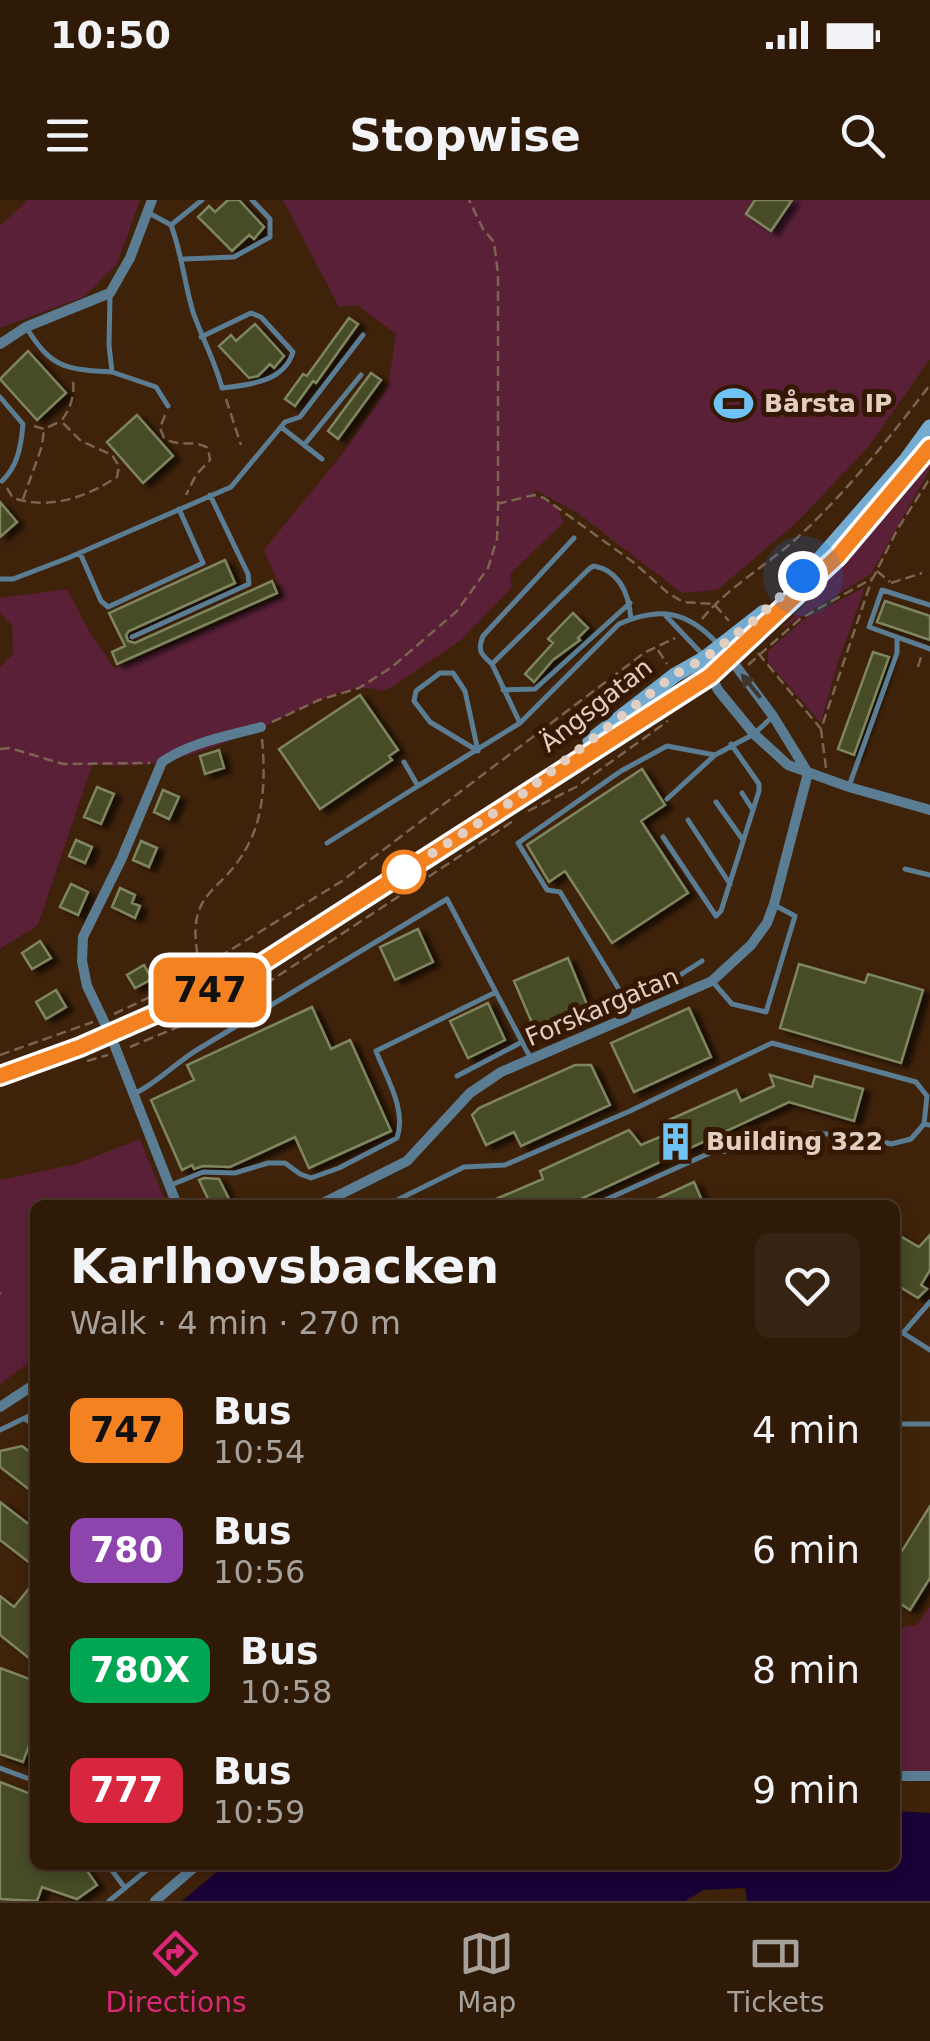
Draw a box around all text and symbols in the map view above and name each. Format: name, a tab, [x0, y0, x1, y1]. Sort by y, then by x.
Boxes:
text: 10:50	[50, 13, 171, 57]
icon: menu	[40, 108, 95, 163]
icon: search	[835, 108, 890, 163]
text: Stopwise	[349, 109, 581, 162]
sports icon: Bårsta IP	[713, 382, 755, 424]
place label: Bårsta IP	[764, 389, 892, 418]
your location	[778, 551, 828, 601]
street label: Ängsgatan	[534, 652, 658, 758]
one-way arrow	[741, 673, 762, 698]
unlabelled marker	[383, 851, 425, 893]
line badge: 747	[152, 958, 268, 1022]
street label: Forskargatan	[521, 962, 683, 1052]
text: 747	[173, 970, 247, 1010]
building icon: Building 322	[655, 1120, 697, 1162]
place label: Building 322	[706, 1127, 883, 1156]
button: heart	[755, 1233, 860, 1338]
text: Karlhovsbacken	[70, 1238, 499, 1294]
text: Walk · 4 min · 270 m	[70, 1304, 401, 1342]
text: Bus	[213, 1389, 292, 1433]
text: 4 min	[752, 1408, 860, 1452]
text: 747	[90, 1410, 163, 1450]
text: 10:54	[213, 1433, 305, 1471]
text: Bus	[213, 1509, 292, 1553]
text: 6 min	[752, 1528, 860, 1572]
text: 780	[90, 1530, 163, 1570]
text: 10:56	[213, 1553, 305, 1591]
text: Bus	[240, 1629, 319, 1673]
text: 8 min	[752, 1648, 860, 1692]
text: 780X	[90, 1650, 190, 1690]
text: 10:58	[240, 1673, 332, 1711]
text: Bus	[213, 1749, 292, 1793]
text: 9 min	[752, 1768, 860, 1812]
text: 777	[90, 1770, 163, 1810]
text: 10:59	[213, 1793, 305, 1831]
tab: Directions	[105, 1926, 246, 2019]
tab: Map	[457, 1926, 516, 2019]
tab: Tickets	[727, 1926, 825, 2019]

